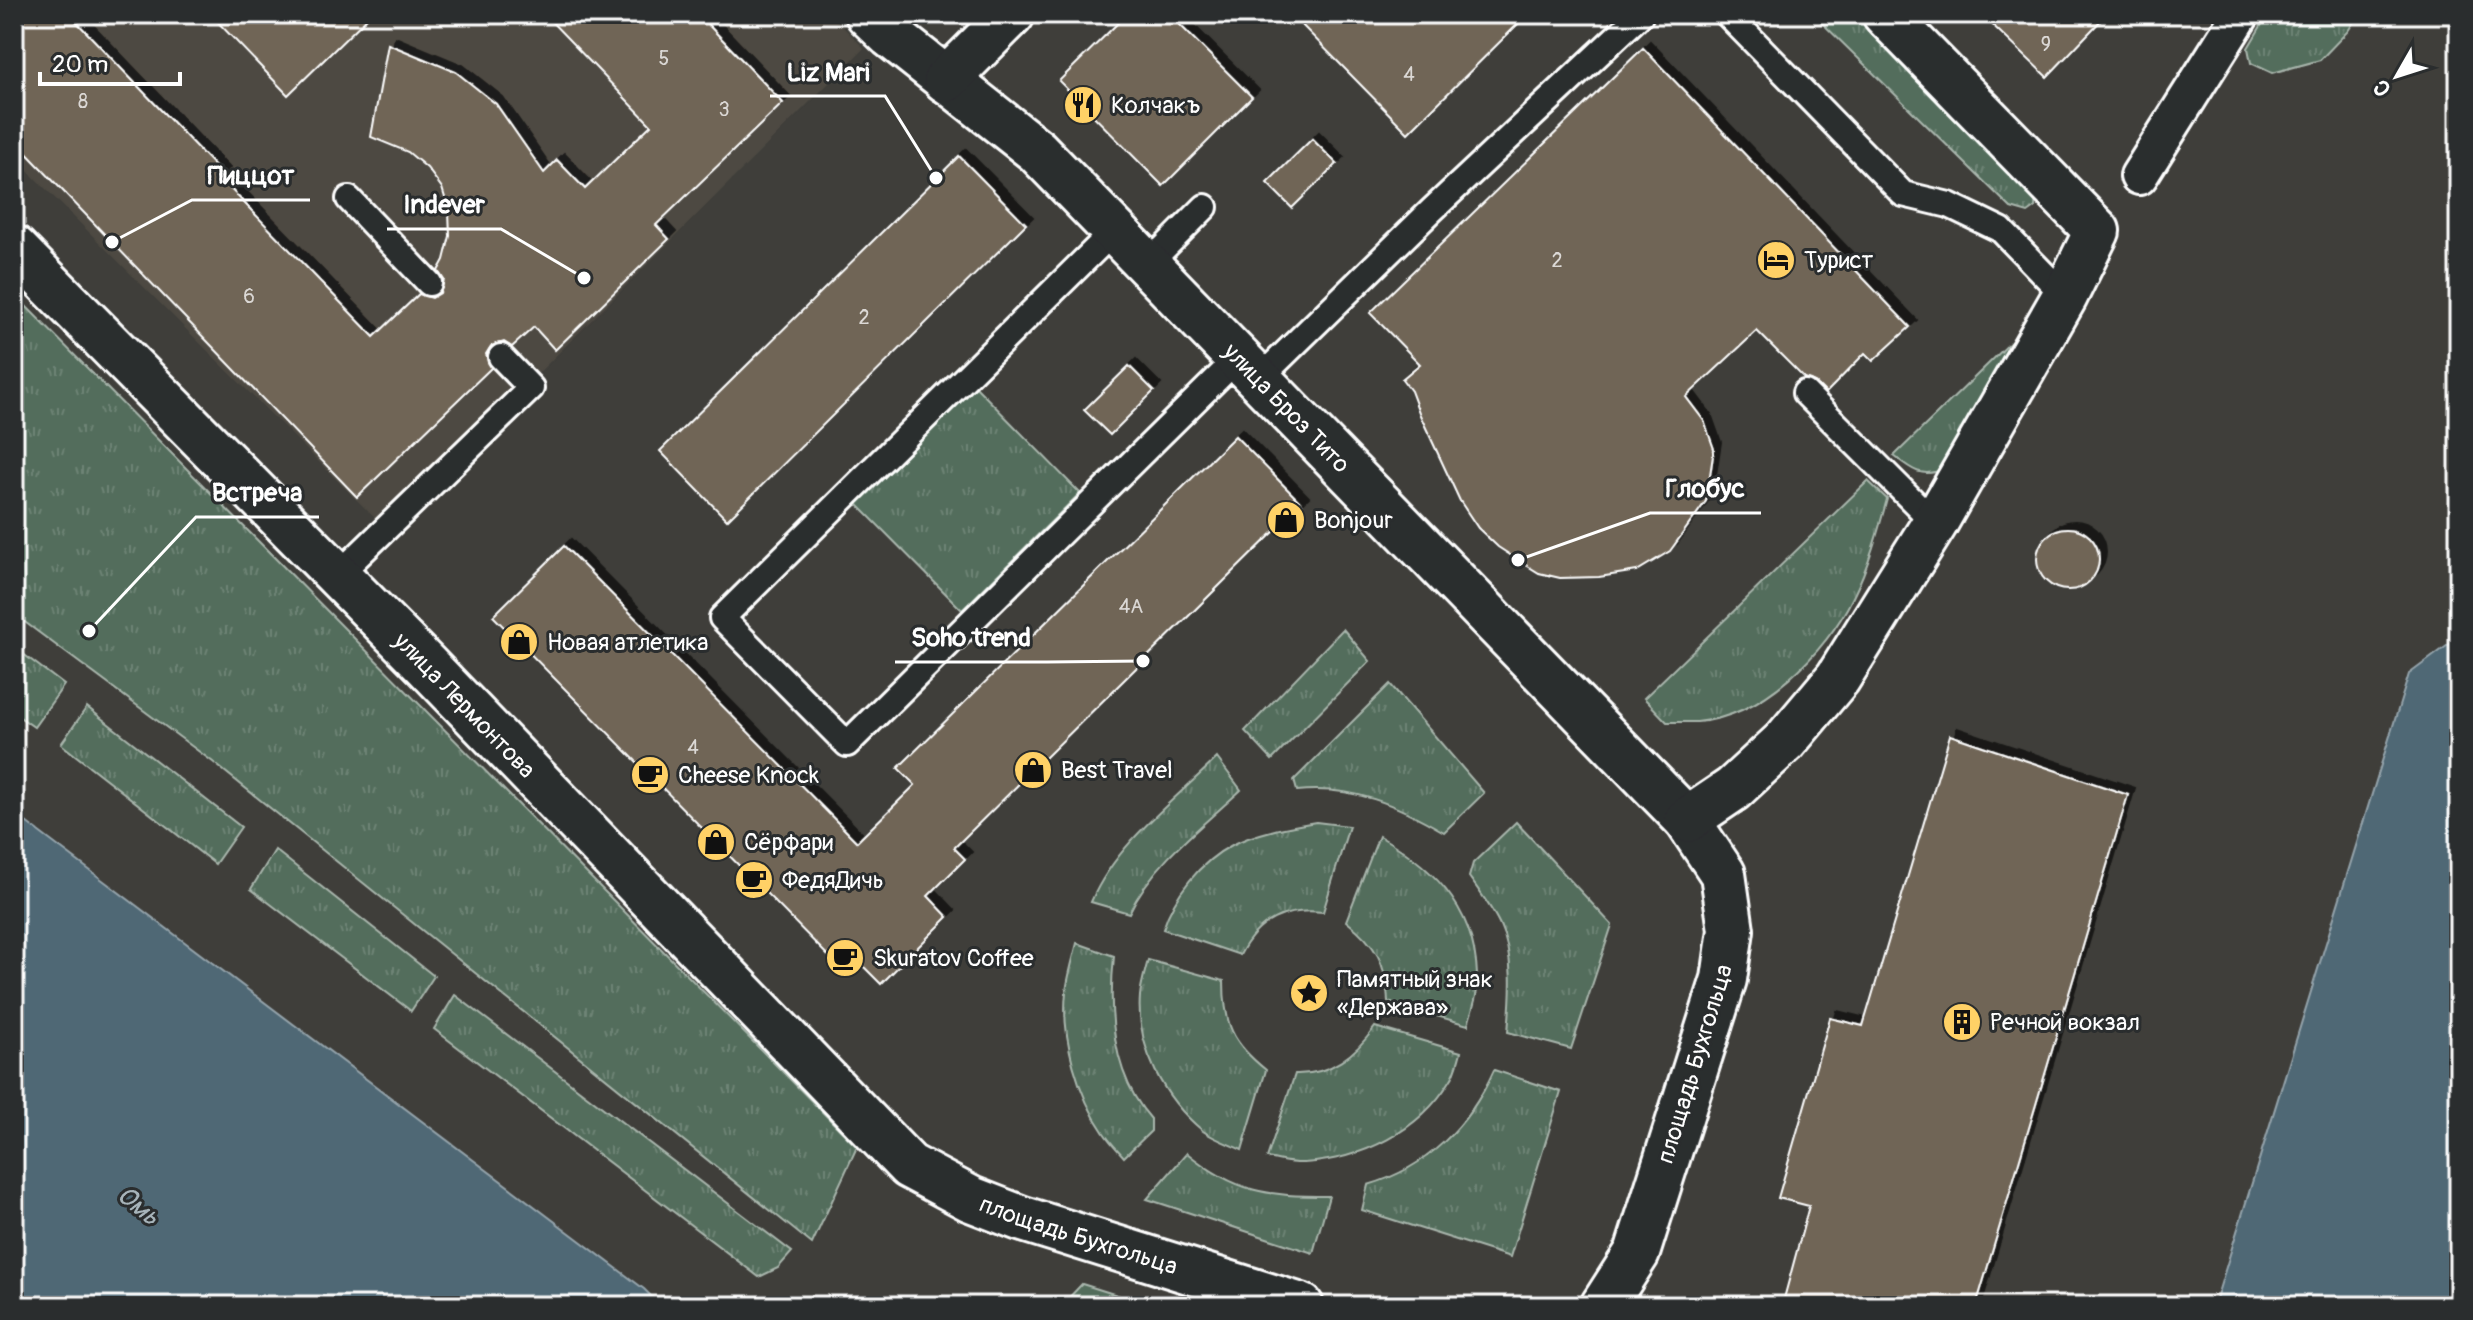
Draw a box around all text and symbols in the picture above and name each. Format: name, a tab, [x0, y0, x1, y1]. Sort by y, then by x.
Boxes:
house number: 9	[2041, 32, 2051, 57]
scale bar	[40, 36, 180, 86]
north arrow	[2357, 36, 2437, 116]
house number: 5	[659, 46, 669, 71]
callout: Liz Mari	[770, 46, 885, 96]
text: 20 m	[52, 50, 108, 79]
text: Liz Mari	[786, 57, 870, 89]
house number: 4	[1403, 62, 1415, 87]
text: С	[2367, 74, 2397, 102]
restaurant icon: Колчакъ	[1062, 84, 1104, 126]
house number: 8	[78, 89, 88, 114]
place label: Колчакъ	[1111, 91, 1201, 120]
house number: 3	[718, 97, 730, 122]
callout: Пиццот	[192, 150, 310, 200]
text: Пиццот	[208, 160, 295, 192]
callout: Indever	[387, 179, 501, 229]
text: Indever	[403, 189, 486, 221]
hotel icon: Турист	[1755, 239, 1797, 281]
place label: Турист	[1804, 246, 1873, 275]
house number: 2	[1551, 248, 1563, 273]
house number: 6	[243, 284, 255, 309]
house number: 2	[858, 305, 870, 330]
street label: улица Броз Тито	[1217, 336, 1356, 479]
callout: Глобус	[1650, 463, 1761, 513]
callout: Встреча	[196, 467, 319, 517]
text: Глобус	[1665, 473, 1745, 505]
text: Встреча	[212, 477, 302, 509]
shop icon: Bonjour	[1265, 499, 1307, 541]
place label: Bonjour	[1314, 506, 1393, 535]
house number: 4А	[1119, 594, 1143, 619]
callout: Soho trend	[895, 612, 1047, 662]
shop icon: Новая атлетика	[498, 621, 540, 663]
text: Soho trend	[911, 622, 1031, 654]
street label: улица Лермонтова	[387, 626, 542, 784]
place label: Новая атлетика	[547, 628, 708, 657]
house number: 4	[687, 735, 699, 760]
shop icon: Best Travel	[1012, 749, 1054, 791]
cafe icon: Cheese Knock	[629, 754, 671, 796]
place label: Best Travel	[1061, 756, 1173, 785]
place label: Cheese Knock	[678, 761, 819, 790]
shop icon: Сёрфари	[695, 821, 737, 863]
place label: Сёрфари	[744, 828, 834, 857]
cafe icon: ФедяДичь	[733, 859, 775, 901]
place label: ФедяДичь	[782, 866, 884, 895]
cafe icon: Skuratov Coffee	[824, 937, 866, 979]
place label: Skuratov Coffee	[873, 944, 1034, 973]
street label: площадь Бухгольца	[1651, 961, 1739, 1167]
place label: Памятный знак «Держава»	[1337, 965, 1493, 1022]
place icon: Памятный знак «Держава»	[1288, 972, 1330, 1014]
building icon: Речной вокзал	[1941, 1001, 1983, 1043]
place label: Речной вокзал	[1990, 1008, 2140, 1037]
water label: Омь	[110, 1179, 166, 1233]
street label: площадь Бухгольца	[975, 1189, 1181, 1281]

